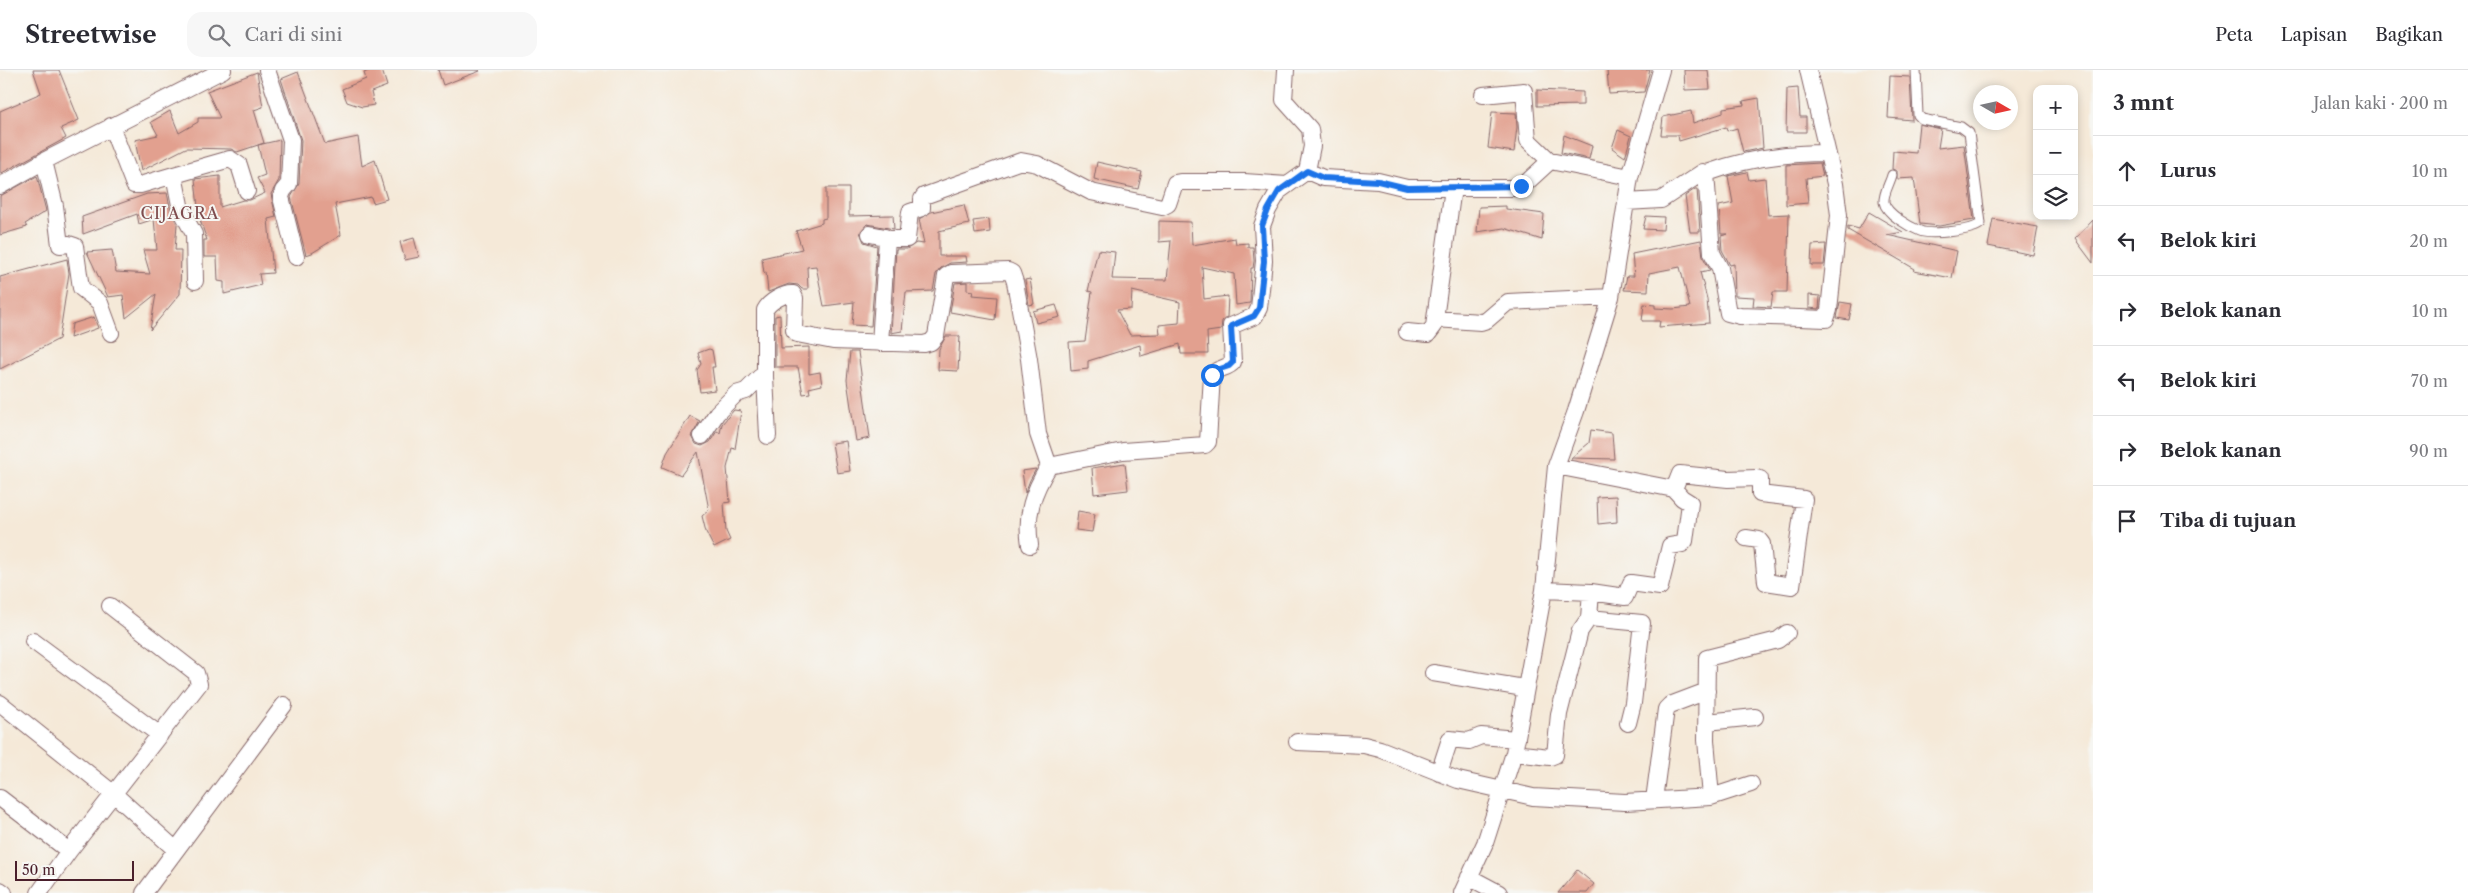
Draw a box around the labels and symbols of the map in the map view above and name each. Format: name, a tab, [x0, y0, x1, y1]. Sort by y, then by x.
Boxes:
north arrow	[1973, 85, 2018, 130]
route end	[1510, 175, 1533, 198]
district label: CIJAGRA	[141, 203, 220, 223]
route start	[1201, 364, 1224, 387]
scale bar	[15, 858, 134, 881]

